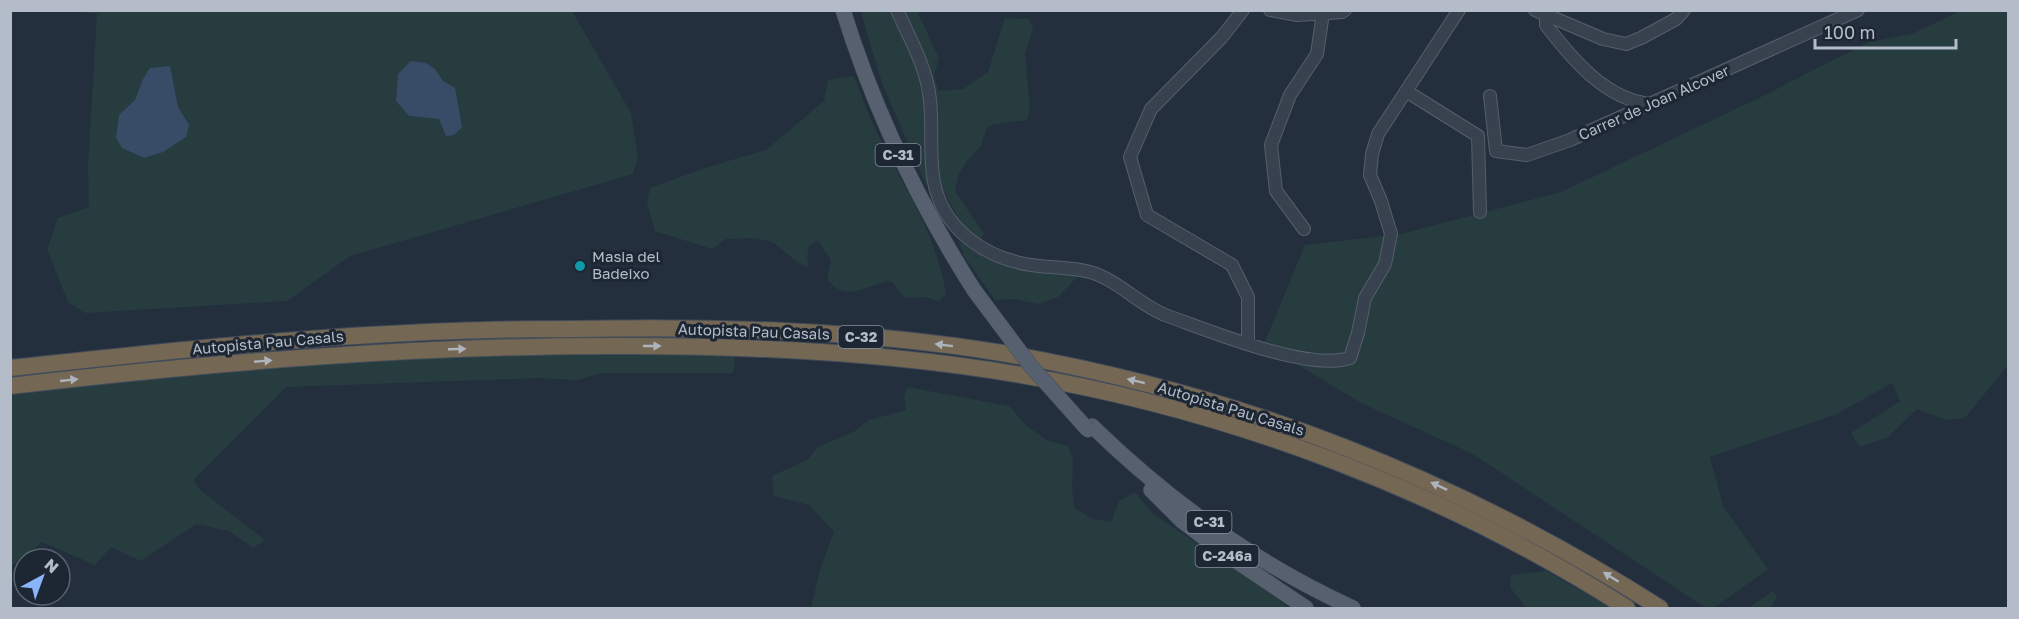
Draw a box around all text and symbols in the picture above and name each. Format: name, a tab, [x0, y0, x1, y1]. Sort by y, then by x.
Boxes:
scale bar	[1815, 12, 1956, 50]
text: 100 m	[1824, 21, 1875, 43]
street label: Carrer de Joan Alcover	[1576, 61, 1732, 143]
road number: C-31	[876, 144, 920, 166]
place label: Masia del Badeixo	[592, 247, 660, 282]
marker: Masia del Badeixo	[573, 259, 587, 273]
street label: Autopista Pau Casals	[678, 319, 830, 343]
street label: Autopista Pau Casals	[191, 326, 344, 358]
road number: C-32	[838, 326, 884, 348]
one-way arrow	[643, 341, 662, 351]
one-way arrow	[935, 341, 954, 350]
one-way arrow	[448, 344, 467, 353]
one-way arrow	[253, 356, 272, 366]
one-way arrow	[59, 375, 78, 384]
one-way arrow	[1126, 376, 1145, 385]
street label: Autopista Pau Casals	[1156, 377, 1307, 439]
one-way arrow	[1430, 482, 1447, 491]
road number: C-31	[1186, 511, 1232, 533]
road number: C-246a	[1196, 545, 1258, 567]
north arrow	[12, 547, 72, 607]
text: N	[41, 554, 63, 577]
one-way arrow	[1603, 572, 1619, 583]

